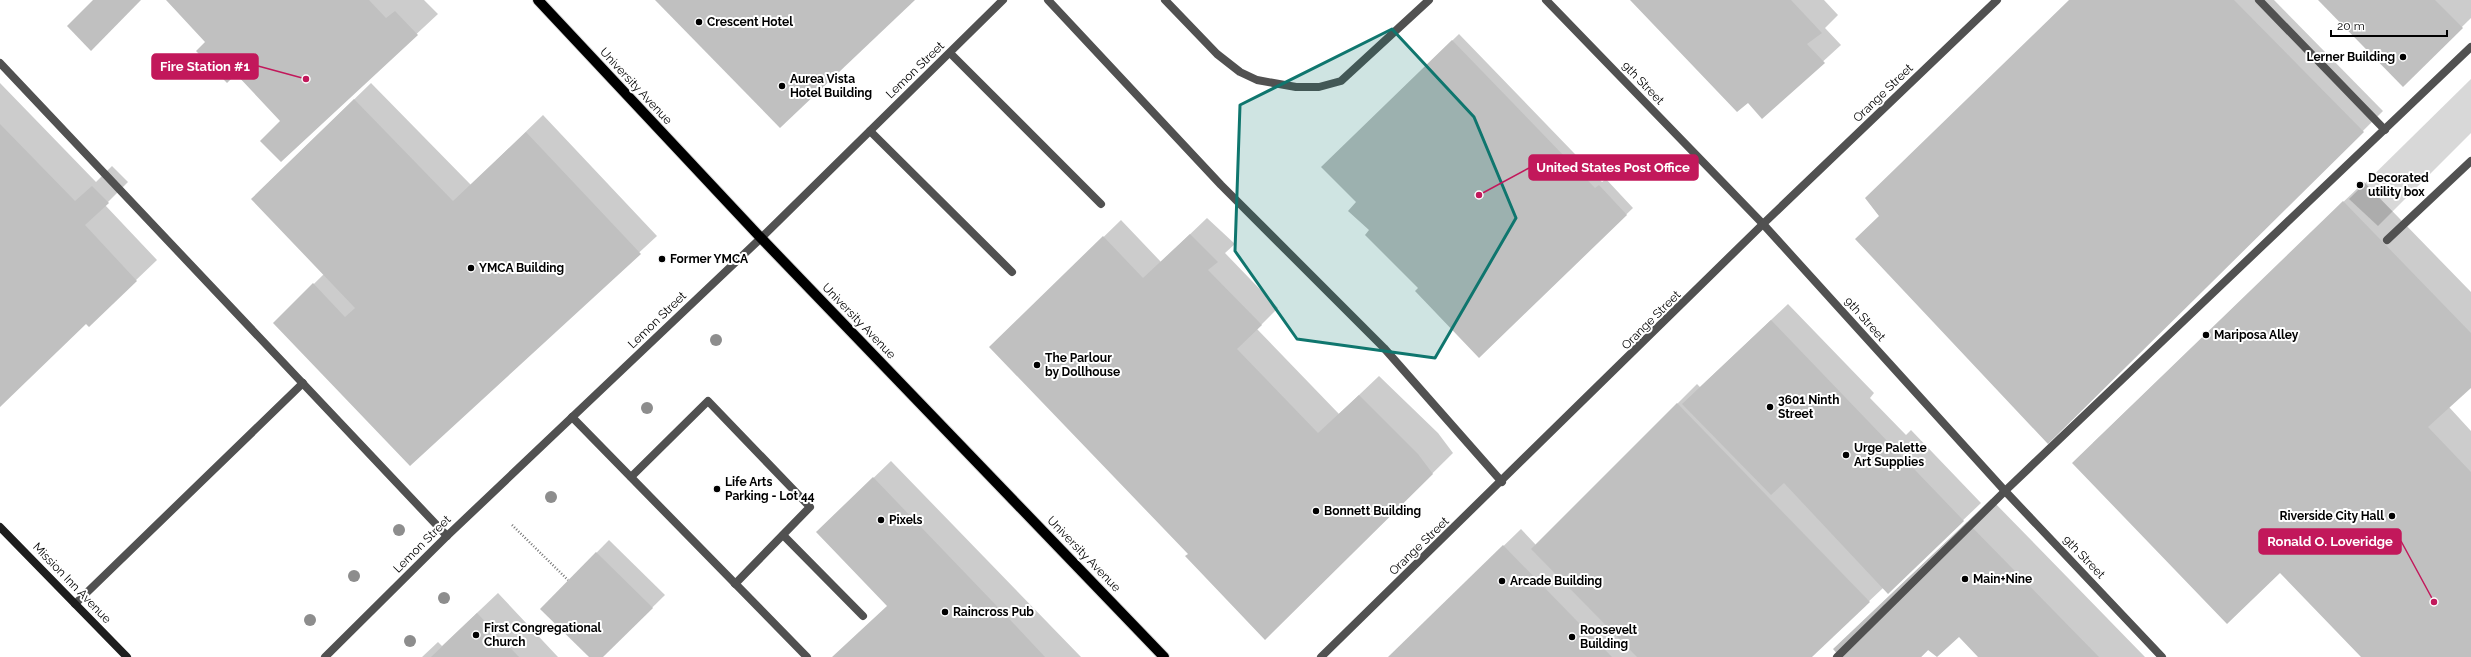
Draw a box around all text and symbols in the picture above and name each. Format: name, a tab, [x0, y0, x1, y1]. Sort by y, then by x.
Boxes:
scale bar	[2331, 12, 2447, 38]
place label: Crescent Hotel	[707, 15, 793, 29]
marker: Crescent Hotel	[694, 17, 704, 27]
text: 20 m	[2337, 19, 2365, 33]
street label: Lemon Street	[883, 39, 947, 101]
street label: University Avenue	[597, 45, 675, 127]
place label: Lerner Building	[2306, 50, 2395, 64]
marker: Lerner Building	[2398, 52, 2408, 62]
callout: Fire Station #1	[152, 54, 258, 79]
text: Fire Station #1	[160, 59, 250, 74]
street label: 9th Street	[1619, 59, 1667, 107]
street label: Orange Street	[1850, 61, 1916, 125]
place label: Aurea Vista Hotel Building	[790, 72, 872, 100]
marker: Aurea Vista Hotel Building	[777, 81, 787, 91]
callout: United States Post Office	[1529, 155, 1698, 180]
text: United States Post Office	[1536, 160, 1690, 175]
place label: Decorated utility box	[2368, 171, 2429, 199]
marker: Decorated utility box	[2355, 180, 2365, 190]
place label: Former YMCA	[670, 252, 749, 266]
marker: Former YMCA	[657, 254, 667, 264]
place label: YMCA Building	[479, 261, 564, 275]
marker: YMCA Building	[466, 263, 476, 273]
street label: University Avenue	[819, 280, 899, 362]
street label: Orange Street	[1619, 288, 1683, 352]
street label: Lemon Street	[625, 289, 689, 351]
street label: 9th Street	[1842, 294, 1888, 344]
place label: Mariposa Alley	[2214, 328, 2299, 342]
marker: Mariposa Alley	[2201, 330, 2211, 340]
place label: The Parlour by Dollhouse	[1045, 351, 1120, 379]
marker: The Parlour by Dollhouse	[1032, 360, 1042, 370]
place label: 3601 Ninth Street	[1778, 393, 1839, 421]
marker: 3601 Ninth Street	[1765, 402, 1775, 412]
place label: Urge Palette Art Supplies	[1854, 441, 1927, 469]
marker: Urge Palette Art Supplies	[1841, 450, 1851, 460]
place label: Life Arts Parking - Lot 44	[725, 475, 815, 503]
marker: Life Arts Parking - Lot 44	[712, 484, 722, 494]
place label: Bonnett Building	[1324, 504, 1421, 518]
marker: Bonnett Building	[1311, 506, 1321, 516]
place label: Riverside City Hall	[2280, 509, 2384, 523]
marker: Riverside City Hall	[2387, 511, 2397, 521]
street label: Lemon Street	[390, 512, 454, 576]
place label: Pixels	[889, 513, 923, 527]
street label: University Avenue	[1044, 513, 1124, 595]
street label: Orange Street	[1386, 514, 1452, 578]
marker: Pixels	[876, 515, 886, 525]
callout: Ronald O. Loveridge	[2259, 529, 2401, 554]
street label: 9th Street	[2060, 533, 2108, 581]
text: Ronald O. Loveridge	[2267, 534, 2393, 549]
street label: Mission Inn Avenue	[30, 540, 114, 626]
place label: Main+Nine	[1973, 572, 2032, 586]
place label: Arcade Building	[1510, 574, 1602, 588]
marker: Main+Nine	[1960, 574, 1970, 584]
marker: Arcade Building	[1497, 576, 1507, 586]
place label: Raincross Pub	[953, 605, 1034, 619]
marker: Raincross Pub	[940, 607, 950, 617]
place label: First Congregational Church	[484, 621, 602, 649]
place label: Roosevelt Building	[1580, 623, 1638, 651]
marker: First Congregational Church	[471, 630, 481, 640]
marker: Roosevelt Building	[1567, 632, 1577, 642]

